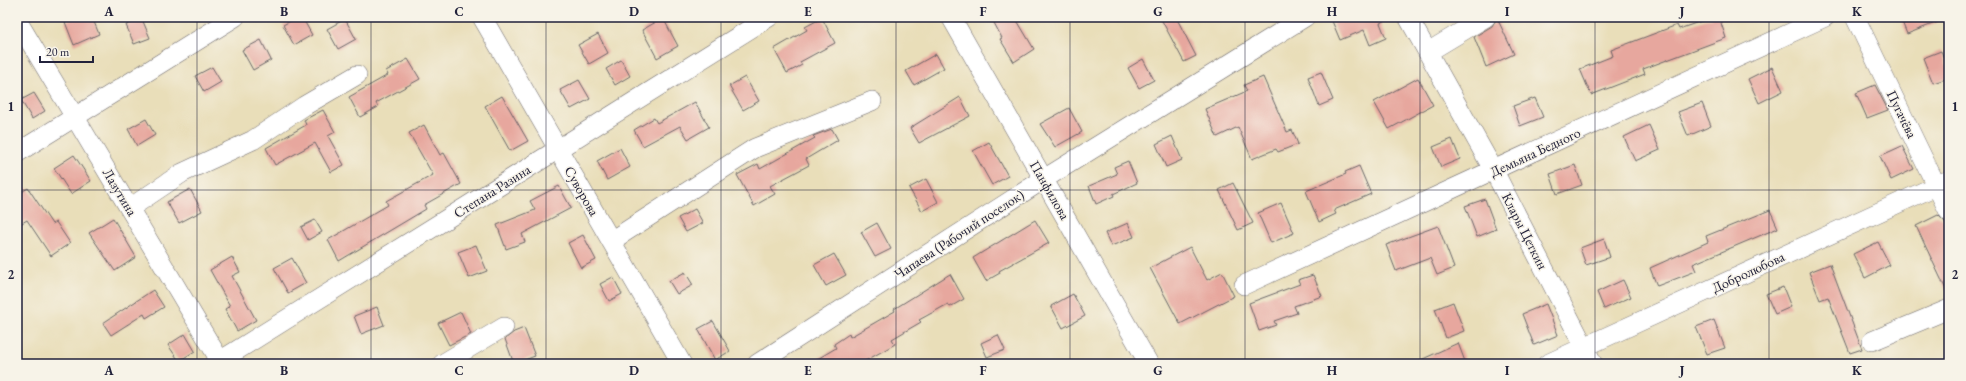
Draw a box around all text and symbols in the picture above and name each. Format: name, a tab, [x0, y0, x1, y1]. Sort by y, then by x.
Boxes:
text: A	[103, 3, 114, 20]
text: B	[280, 3, 288, 20]
text: C	[454, 3, 464, 20]
text: D	[629, 3, 639, 20]
text: E	[804, 3, 812, 20]
text: F	[979, 3, 987, 20]
text: G	[1153, 3, 1163, 20]
text: H	[1327, 3, 1338, 20]
text: I	[1505, 3, 1510, 20]
text: J	[1678, 3, 1685, 20]
text: K	[1852, 3, 1863, 20]
scale bar	[40, 38, 93, 64]
text: 20 m	[46, 44, 70, 60]
street label: Пугачёва	[1883, 87, 1921, 141]
text: 1	[8, 98, 15, 115]
text: 1	[1952, 98, 1959, 115]
street label: Демьяна Бедного	[1487, 123, 1583, 181]
street label: Панфилова	[1026, 157, 1074, 223]
street label: Степана Разина	[450, 160, 534, 222]
street label: Суворова	[561, 163, 604, 220]
street label: Лазутина	[99, 165, 141, 220]
street label: Чапаева (Рабочий поселок)	[891, 185, 1027, 283]
street label: Клары Цеткин	[1498, 190, 1552, 272]
street label: Добролюбова	[1709, 247, 1788, 297]
text: 2	[8, 266, 15, 283]
text: 2	[1952, 266, 1959, 283]
text: A	[103, 362, 114, 379]
text: B	[280, 362, 288, 379]
text: C	[454, 362, 464, 379]
text: D	[629, 362, 639, 379]
text: E	[804, 362, 812, 379]
text: F	[979, 362, 987, 379]
text: G	[1153, 362, 1163, 379]
text: H	[1327, 362, 1338, 379]
text: I	[1505, 362, 1510, 379]
text: J	[1678, 362, 1685, 379]
text: K	[1852, 362, 1863, 379]

